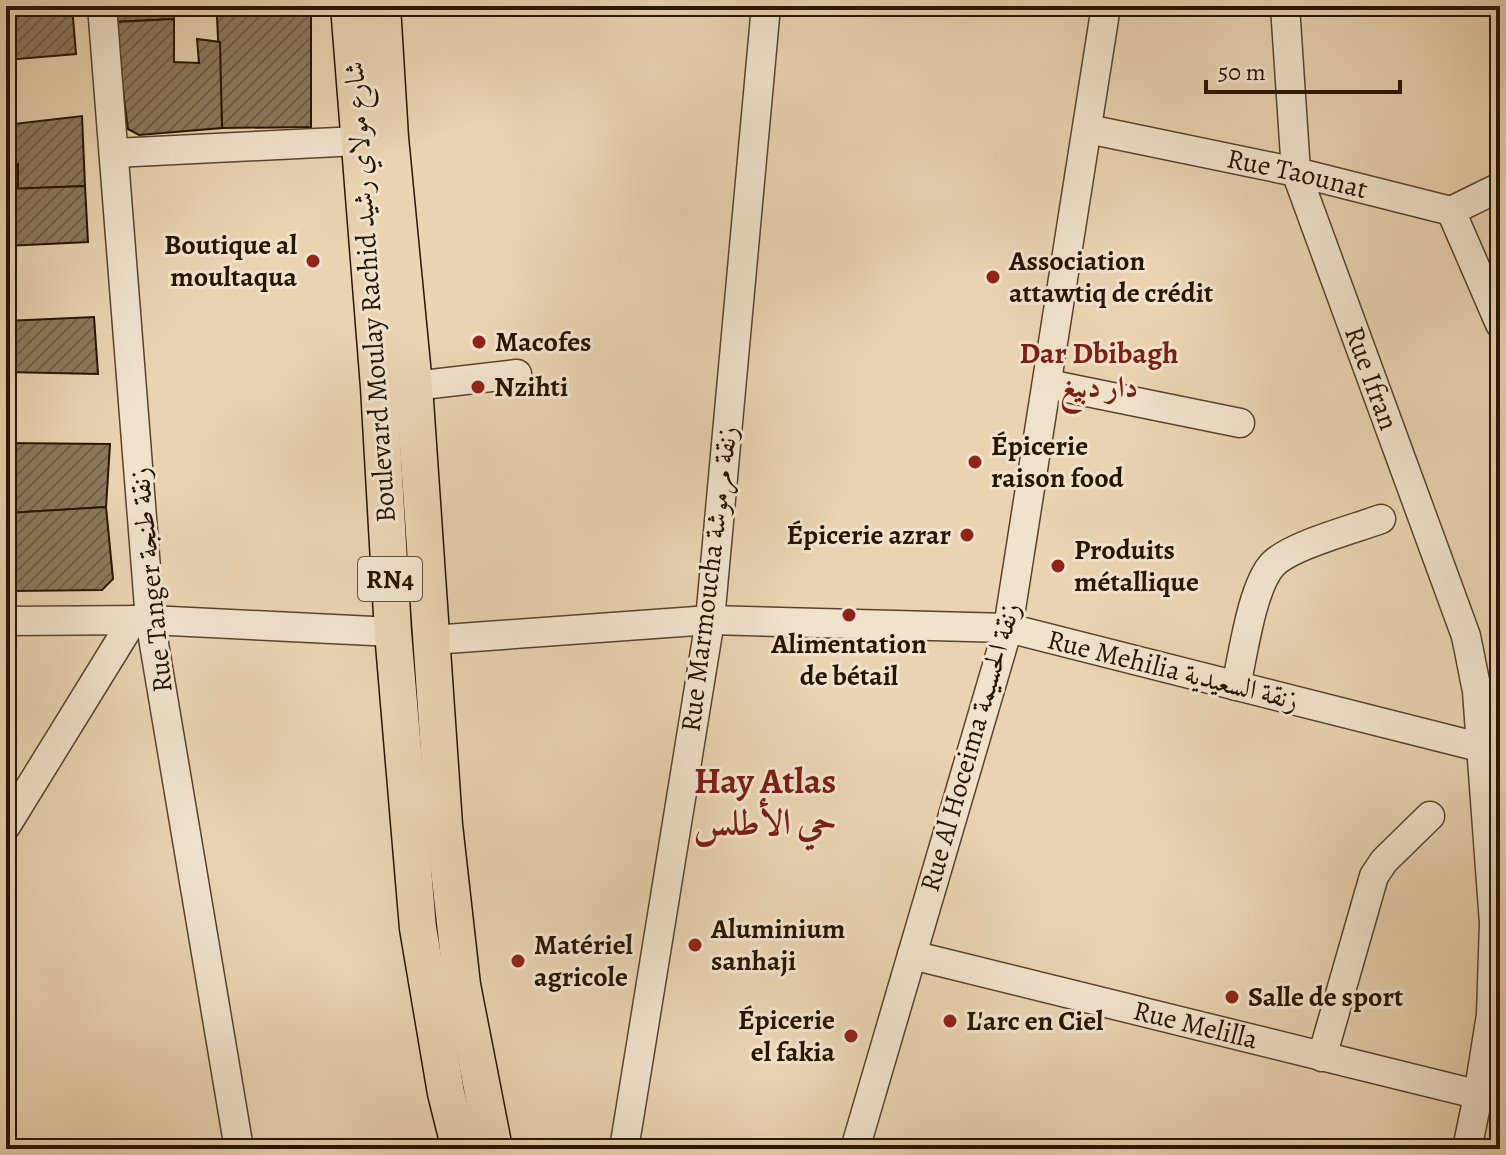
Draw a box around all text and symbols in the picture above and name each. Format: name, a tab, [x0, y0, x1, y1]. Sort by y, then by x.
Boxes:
scale bar	[1206, 44, 1400, 94]
text: 50 m	[1218, 56, 1266, 88]
street label: Boulevard Moulay Rachid شارع مولاي رشيد	[335, 60, 409, 524]
street label: Rue Taounat	[1224, 139, 1372, 208]
place label: Boutique al moultaqua	[164, 226, 298, 296]
place label: Association attawtiq de crédit	[1008, 242, 1213, 312]
marker: Boutique al moultaqua	[304, 252, 322, 270]
marker: Association attawtiq de crédit	[984, 268, 1002, 286]
street label: Rue Ifran	[1335, 321, 1408, 435]
place label: Macofes	[495, 323, 592, 361]
marker: Macofes	[470, 333, 488, 351]
district label: Dar Dbibagh دار دبيغ	[1019, 333, 1179, 414]
place label: Nzihti	[494, 368, 568, 406]
marker: Nzihti	[469, 378, 487, 396]
street label: Rue Marmoucha زنقة مرموشة	[671, 424, 747, 734]
place label: Épicerie raison food	[991, 427, 1125, 497]
marker: Épicerie raison food	[966, 453, 984, 471]
street label: Rue Tanger زنقة طنجة	[120, 466, 182, 694]
place label: Épicerie azrar	[786, 516, 951, 554]
marker: Épicerie azrar	[958, 526, 976, 544]
place label: Produits métallique	[1074, 531, 1199, 601]
road number: RN4	[358, 557, 422, 601]
marker: Produits métallique	[1049, 557, 1067, 575]
street label: Rue Al Hoceima زنقة الحسيمة	[910, 598, 1030, 896]
marker: Alimentation de bétail	[840, 606, 858, 624]
street label: Rue Mehilia زنقة السعيدية	[1043, 620, 1303, 720]
place label: Alimentation de bétail	[770, 625, 927, 695]
district label: Hay Atlas حي الأطلس	[694, 756, 836, 851]
place label: Aluminium sanhaji	[710, 910, 845, 980]
place label: Matériel agricole	[534, 926, 634, 996]
marker: Aluminium sanhaji	[686, 936, 704, 954]
marker: Matériel agricole	[509, 952, 527, 970]
place label: Salle de sport	[1248, 978, 1403, 1016]
marker: Salle de sport	[1223, 988, 1241, 1006]
street label: Rue Melilla	[1129, 991, 1262, 1059]
place label: Épicerie el fakia	[738, 1001, 835, 1071]
place label: L'arc en Ciel	[966, 1002, 1104, 1040]
marker: L'arc en Ciel	[941, 1012, 959, 1030]
marker: Épicerie el fakia	[842, 1027, 860, 1045]

